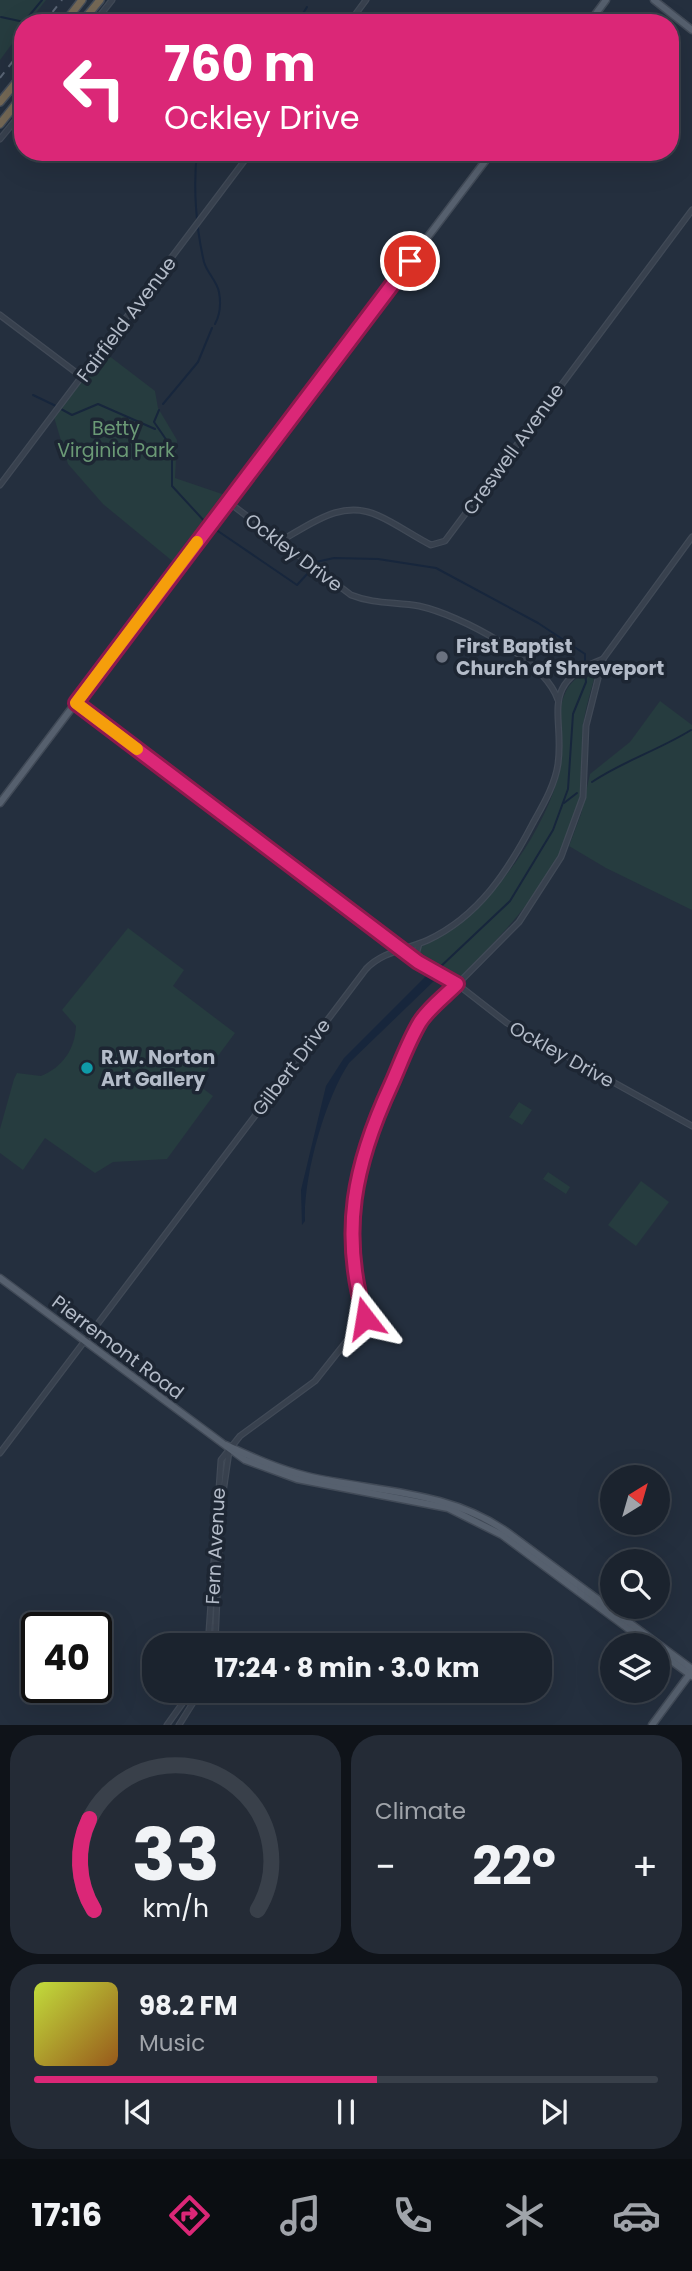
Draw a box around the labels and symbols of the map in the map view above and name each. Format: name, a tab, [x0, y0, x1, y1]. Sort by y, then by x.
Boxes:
pin	[380, 231, 440, 291]
street label: Fairfield Avenue	[70, 251, 183, 388]
street label: Creswell Avenue	[456, 378, 570, 521]
park label: Betty Virginia Park	[57, 415, 175, 464]
street label: Ockley Drive	[239, 507, 348, 598]
place label: First Baptist Church of Shreveport	[456, 633, 665, 682]
marker: First Baptist Church of Shreveport	[434, 649, 450, 665]
street label: Gilbert Drive	[246, 1013, 337, 1122]
street label: Ockley Drive	[504, 1014, 619, 1094]
place label: R.W. Norton Art Gallery	[101, 1044, 215, 1093]
marker: R.W. Norton Art Gallery	[79, 1060, 95, 1076]
position arrow	[328, 1281, 402, 1355]
street label: Pierremont Road	[46, 1289, 189, 1406]
north arrow	[600, 1465, 670, 1535]
street label: Fern Avenue	[199, 1487, 232, 1605]
speed limit sign: 40	[21, 1612, 112, 1703]

